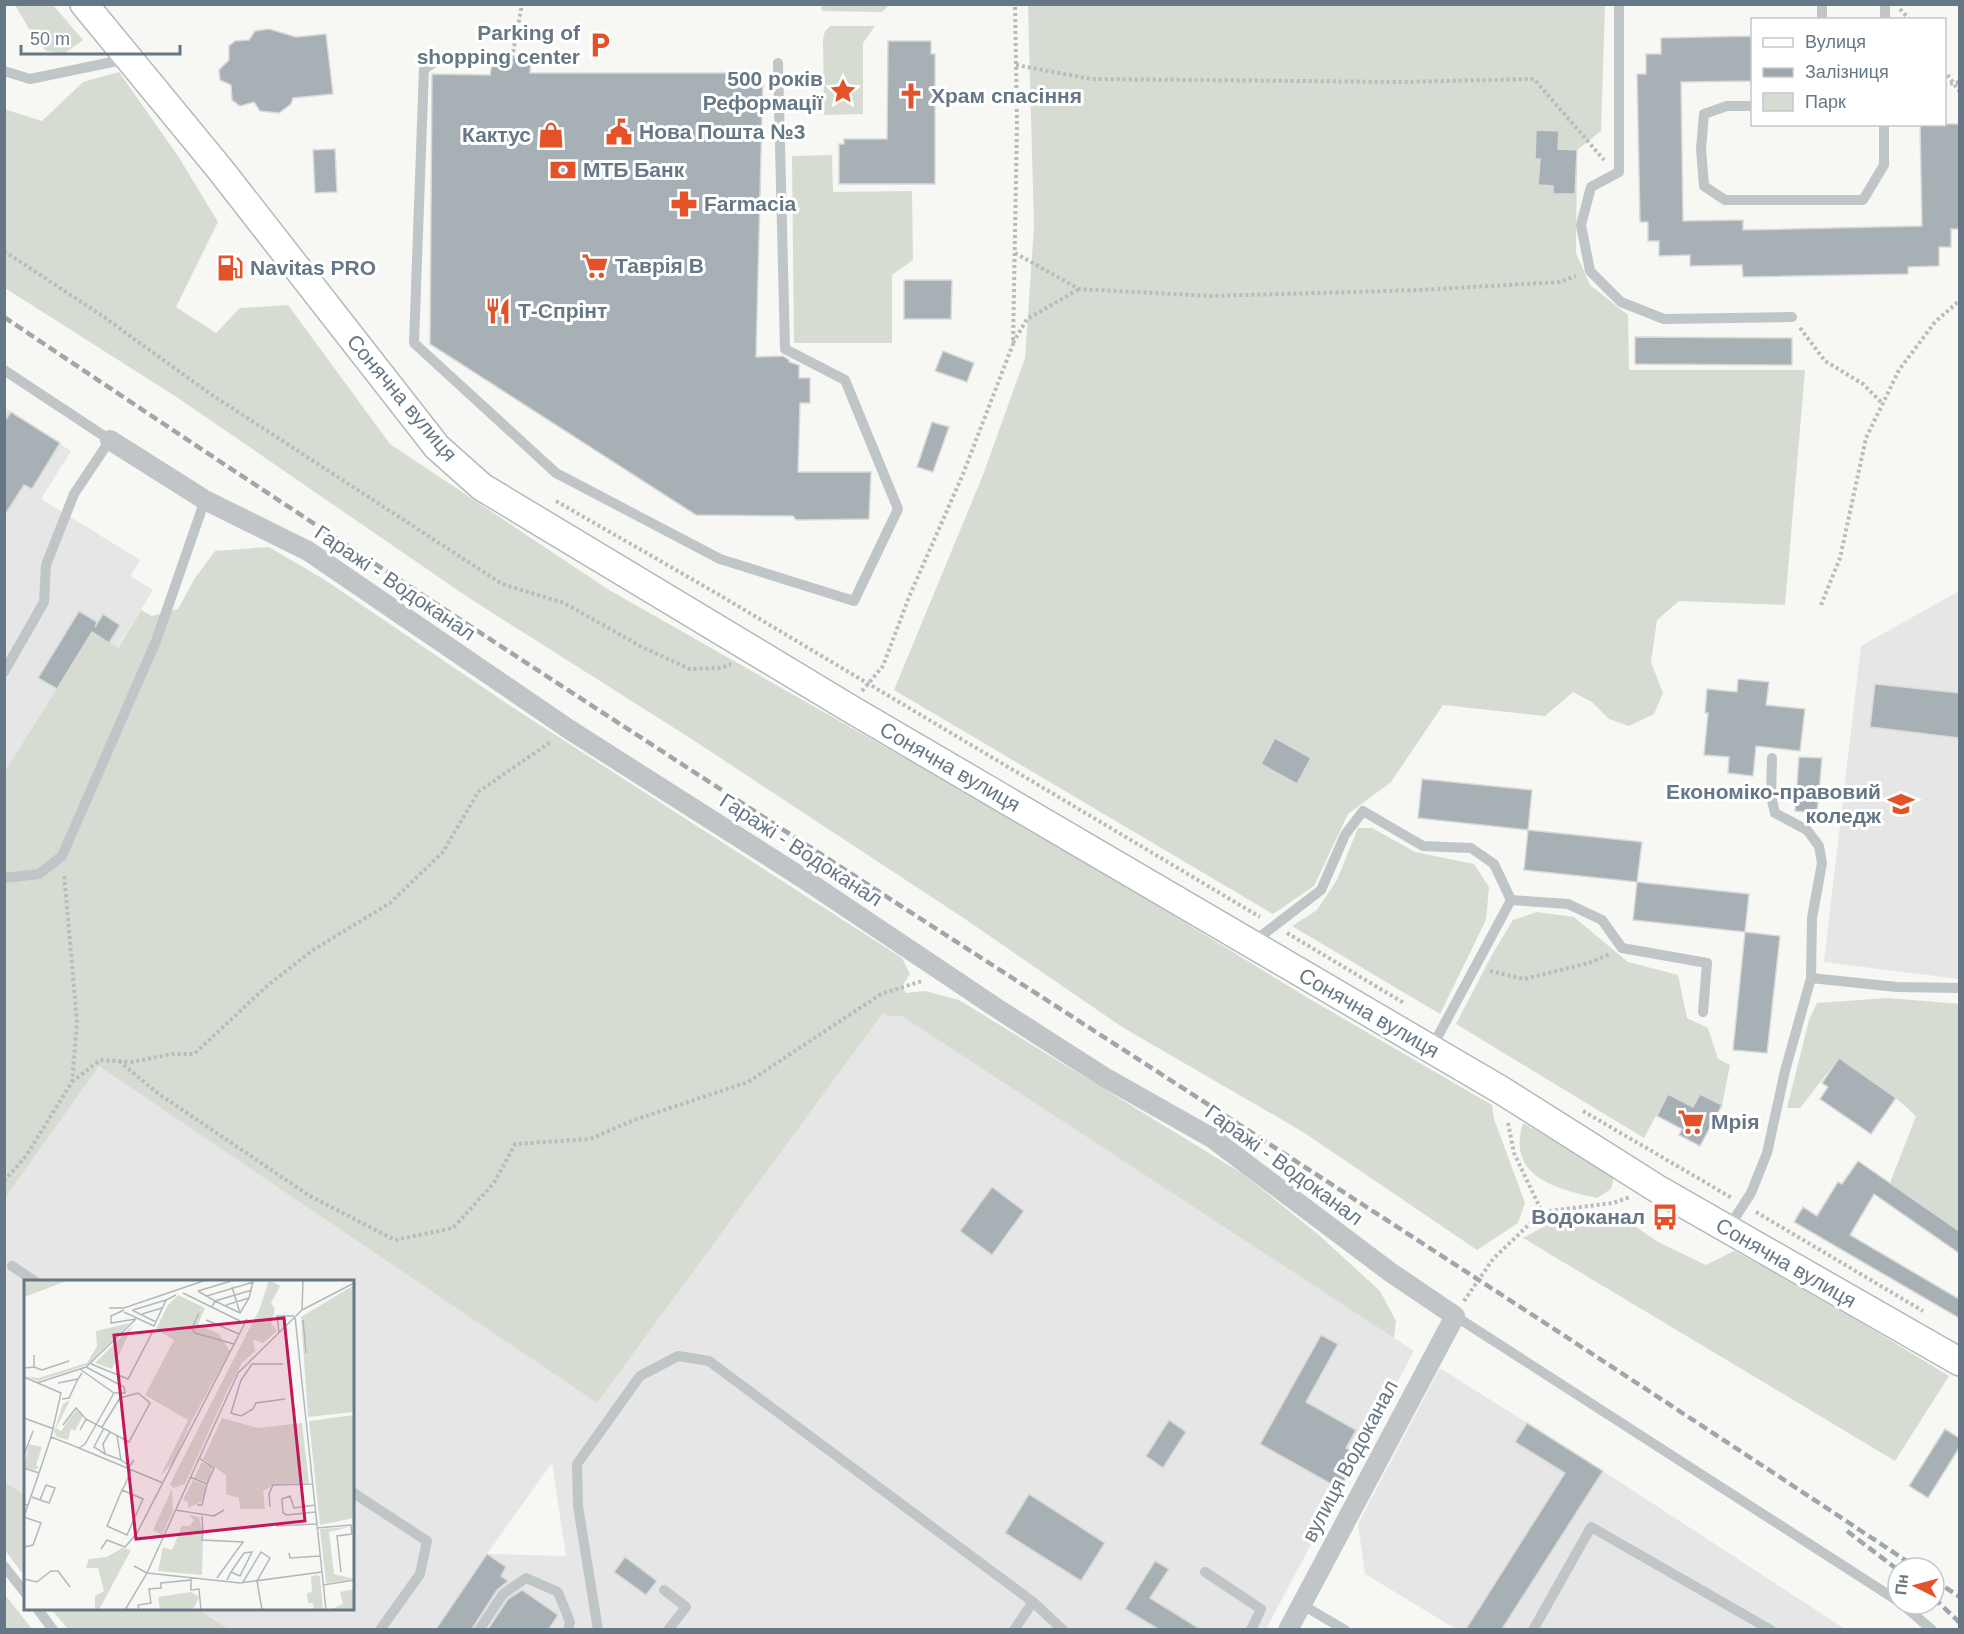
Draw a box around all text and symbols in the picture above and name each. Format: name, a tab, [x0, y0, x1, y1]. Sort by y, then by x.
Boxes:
scale bar	[21, 18, 180, 56]
legend	[1751, 18, 1946, 126]
place label: Parking of shopping center	[417, 21, 581, 68]
text: 50 m	[30, 29, 70, 49]
parking icon: Parking of shopping center	[585, 30, 615, 60]
text: Вулиця	[1805, 32, 1866, 52]
text: Залізниця	[1805, 62, 1889, 82]
place label: 500 років Реформації	[703, 67, 824, 114]
place icon: 500 років Реформації	[828, 76, 858, 106]
church icon: Храм спасіння	[896, 81, 926, 111]
place label: Храм спасіння	[931, 84, 1082, 107]
text: Парк	[1805, 92, 1846, 112]
public building icon: Нова Пошта №3	[604, 117, 634, 147]
shop icon: Кактус	[536, 120, 566, 150]
place label: Нова Пошта №3	[639, 120, 805, 143]
place label: Кактус	[462, 123, 531, 146]
bank icon: МТБ Банк	[548, 155, 578, 185]
place label: МТБ Банк	[583, 158, 685, 181]
pharmacy icon: Farmacia	[669, 189, 699, 219]
place label: Farmacia	[704, 192, 797, 215]
supermarket icon: Таврія В	[580, 251, 610, 281]
fuel station icon: Navitas PRO	[215, 253, 245, 283]
place label: Таврія В	[615, 254, 704, 277]
place label: Navitas PRO	[250, 256, 376, 279]
restaurant icon: Т-Спрінт	[483, 296, 513, 326]
place label: Т-Спрінт	[518, 299, 607, 322]
street label: Сонячна вулиця	[343, 330, 462, 466]
street label: Гаражі - Водоканал	[311, 520, 480, 645]
street label: Сонячна вулиця	[876, 717, 1024, 816]
place label: Економіко-правовий коледж	[1666, 780, 1882, 827]
street label: Гаражі - Водоканал	[716, 789, 887, 911]
school or university icon: Економіко-правовий коледж	[1886, 789, 1916, 819]
street label: Сонячна вулиця	[1295, 963, 1443, 1062]
street label: Гаражі - Водоканал	[1201, 1100, 1367, 1229]
supermarket icon: Мрія	[1676, 1107, 1706, 1137]
place label: Мрія	[1711, 1110, 1759, 1133]
bus stop icon: Водоканал	[1650, 1202, 1680, 1232]
place label: Водоканал	[1531, 1205, 1645, 1228]
street label: Сонячна вулиця	[1712, 1213, 1860, 1312]
inset map	[24, 1280, 354, 1610]
street label: вулиця Водоканал	[1297, 1376, 1402, 1546]
north arrow	[1886, 1556, 1946, 1616]
text: Пн	[1892, 1573, 1911, 1596]

